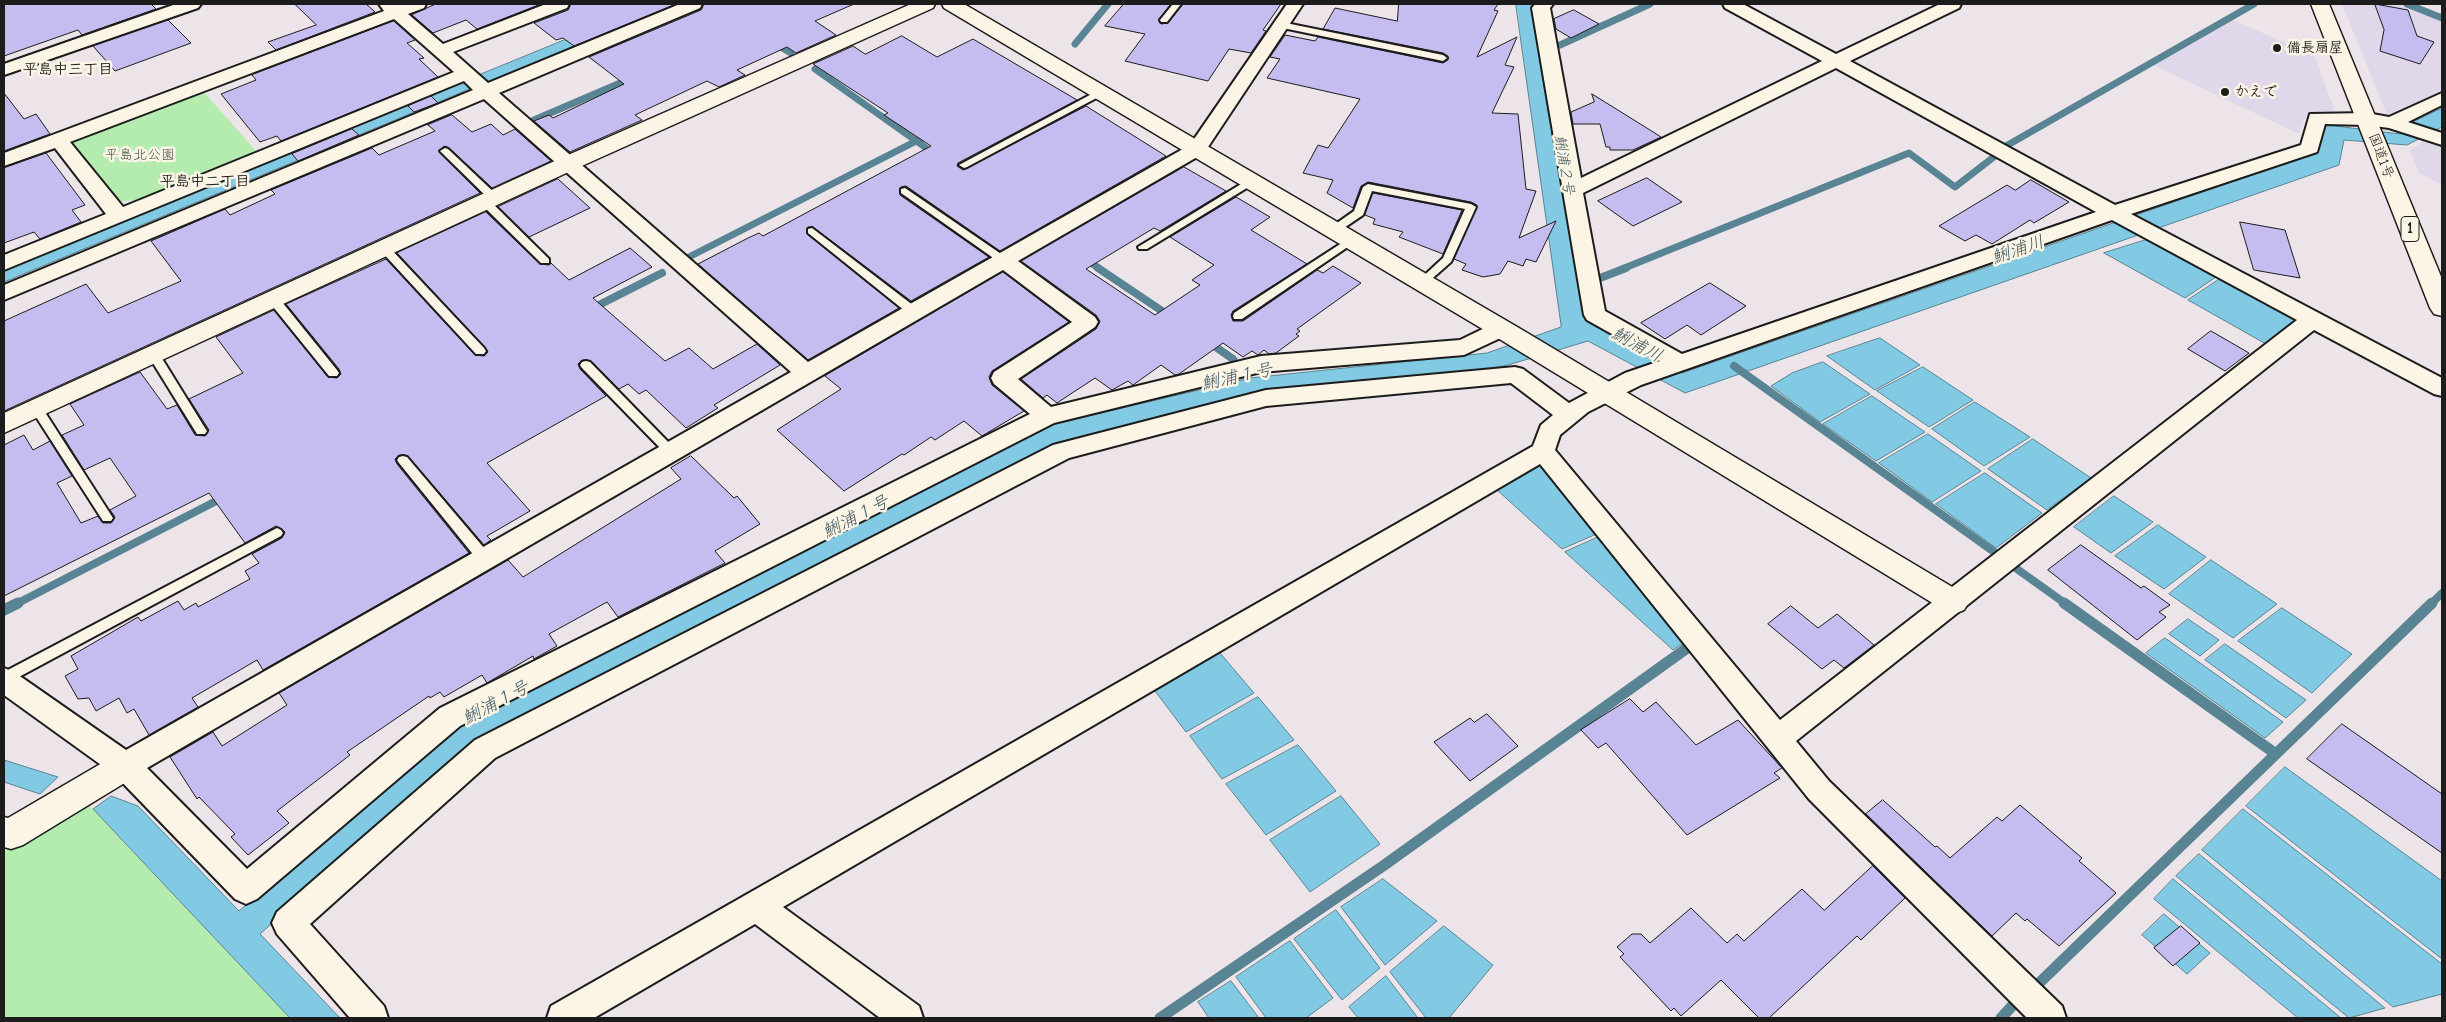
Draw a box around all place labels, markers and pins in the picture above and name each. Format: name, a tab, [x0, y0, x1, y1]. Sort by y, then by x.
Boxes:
place label: 備長扇屋	[2287, 40, 2343, 56]
marker: 備長扇屋	[2271, 42, 2283, 54]
place label: かえで	[2235, 84, 2277, 100]
marker: かえで	[2219, 86, 2231, 98]

